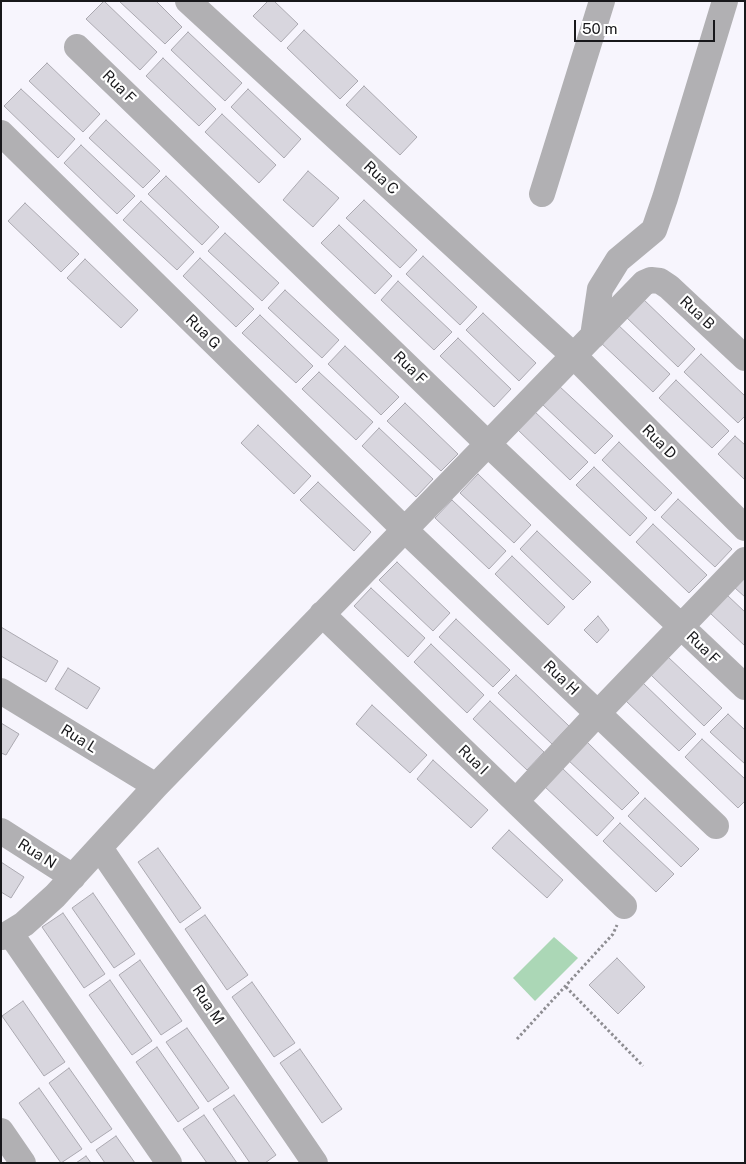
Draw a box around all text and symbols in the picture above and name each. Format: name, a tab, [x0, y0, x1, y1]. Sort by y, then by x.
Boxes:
scale bar	[576, 10, 717, 42]
text: 50 m	[582, 20, 617, 37]
street label: Rua F	[99, 67, 139, 107]
street label: Rua C	[360, 157, 402, 199]
street label: Rua B	[676, 293, 718, 333]
street label: Rua G	[182, 311, 224, 353]
street label: Rua F	[390, 348, 430, 388]
street label: Rua D	[638, 421, 680, 463]
street label: Rua F	[683, 628, 723, 668]
street label: Rua H	[540, 657, 582, 699]
street label: Rua L	[58, 721, 100, 757]
street label: Rua I	[454, 741, 492, 779]
street label: Rua N	[14, 835, 60, 873]
street label: Rua M	[188, 982, 228, 1028]

